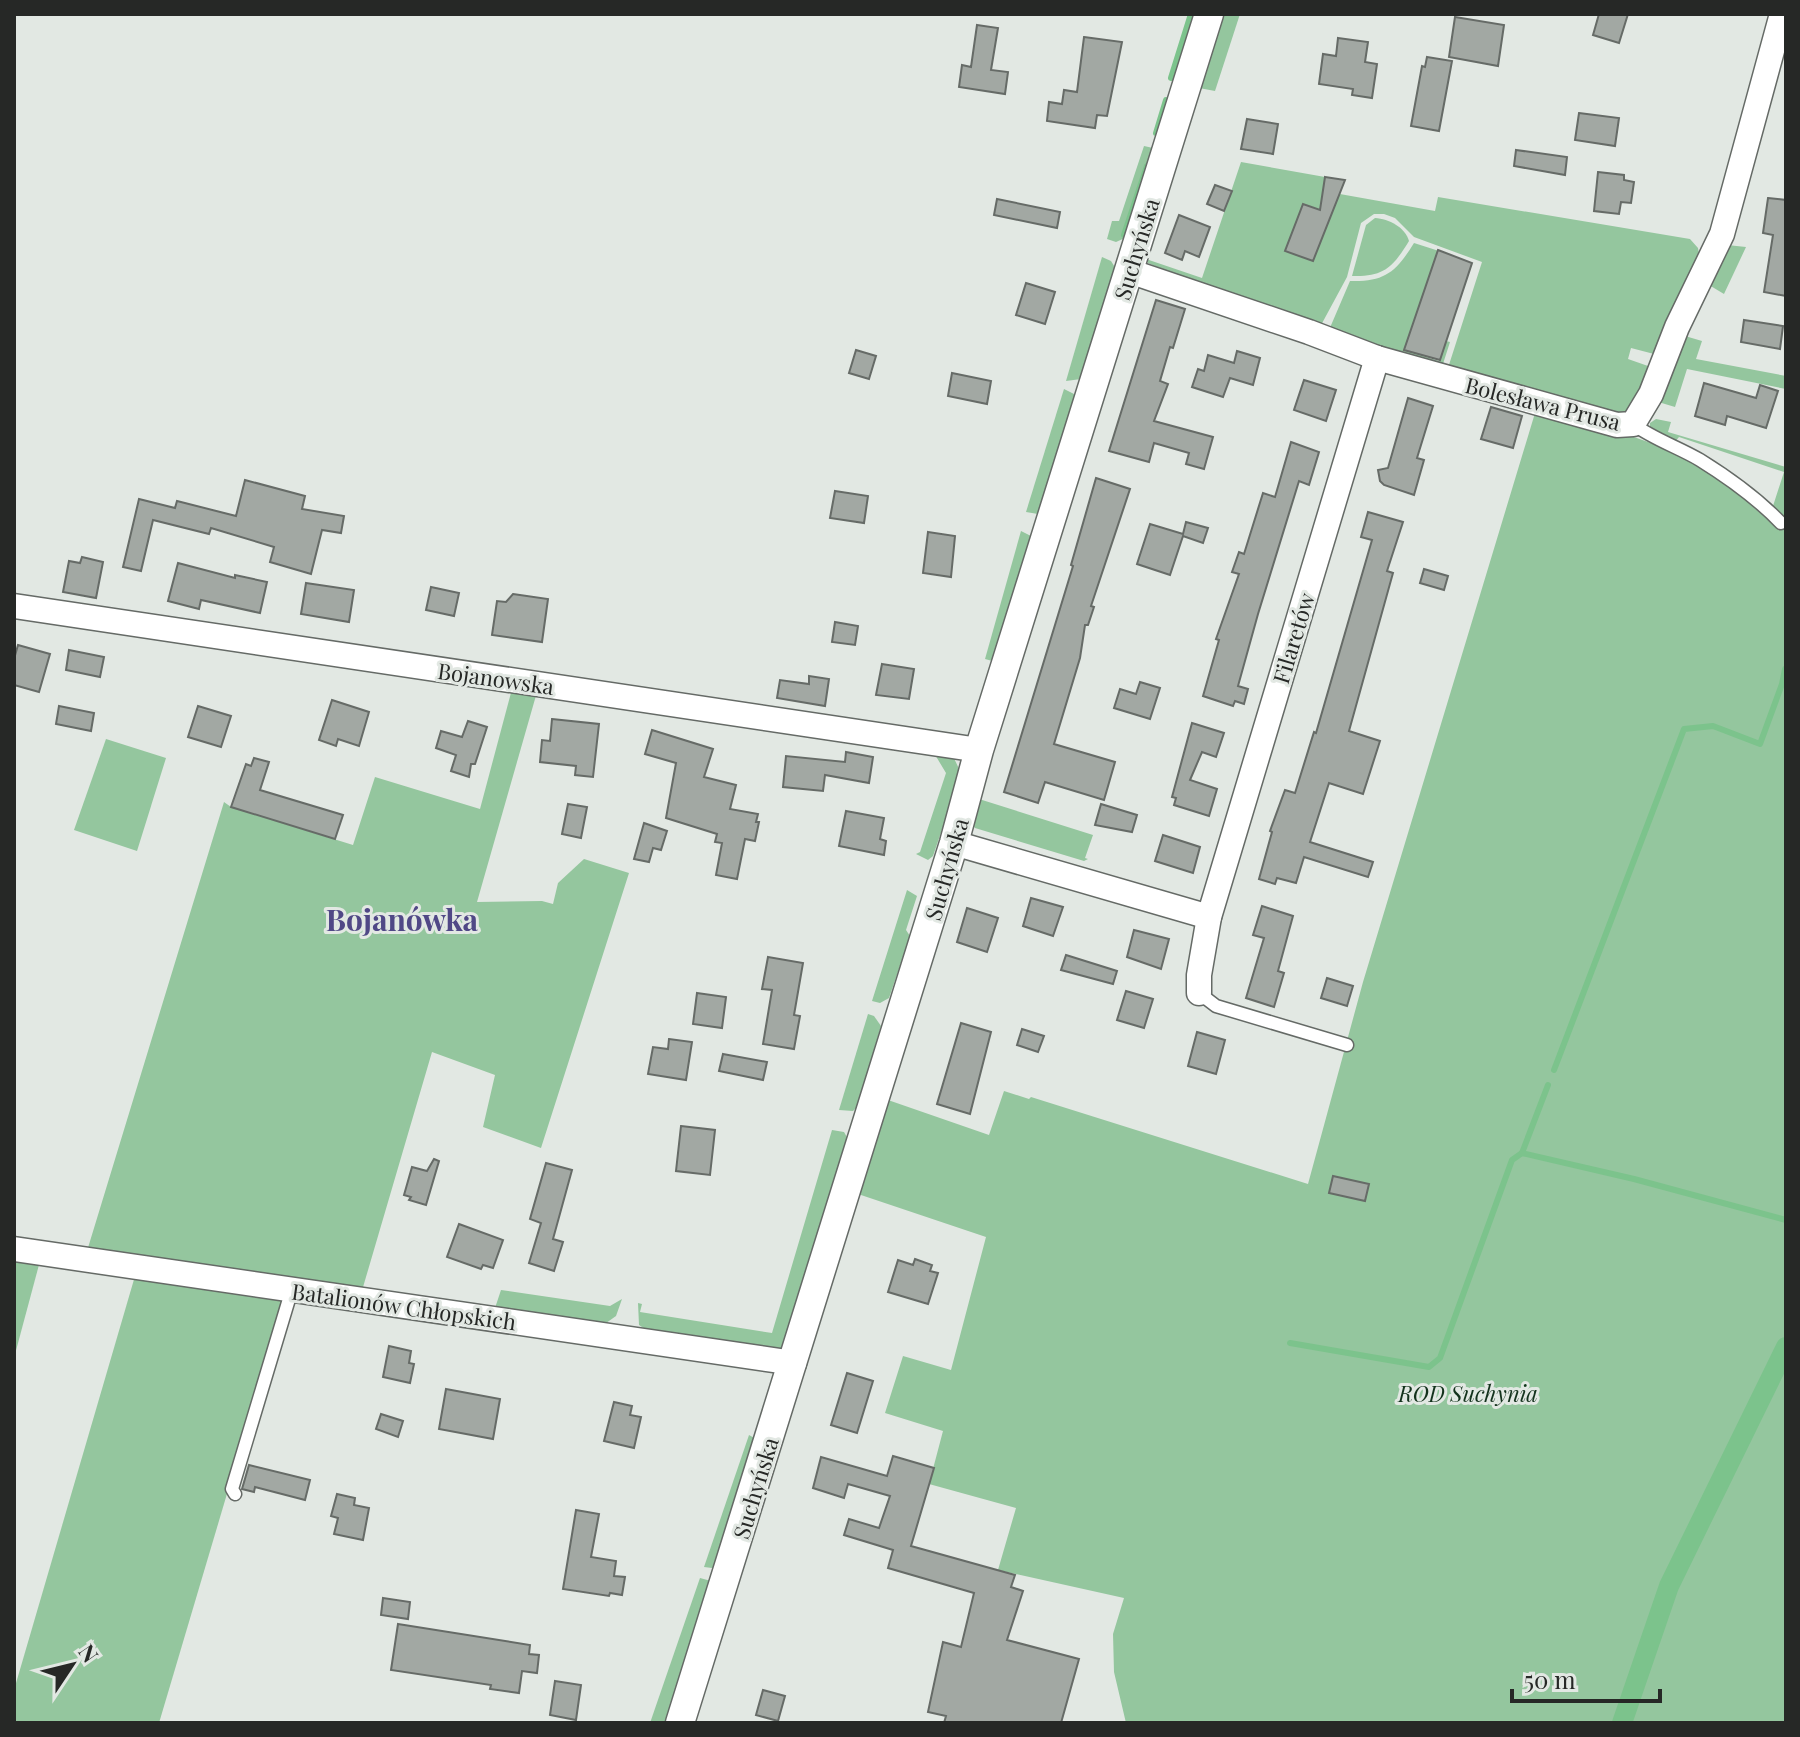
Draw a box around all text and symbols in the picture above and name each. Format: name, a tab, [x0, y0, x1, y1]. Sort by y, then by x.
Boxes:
street label: Suchyńska	[1106, 194, 1166, 304]
street label: Bolesława Prusa	[1462, 369, 1624, 437]
street label: Filaretów	[1265, 589, 1321, 687]
street label: Bojanowska	[436, 655, 556, 701]
street label: Suchyńska	[917, 814, 975, 924]
district label: Bojanówka	[326, 899, 479, 939]
street label: Batalionów Chłopskich	[290, 1275, 518, 1337]
park label: ROD Suchynia	[1397, 1378, 1538, 1408]
street label: Suchyńska	[725, 1433, 785, 1543]
north arrow	[32, 1625, 112, 1705]
text: N	[72, 1638, 106, 1668]
scale bar	[1512, 1653, 1660, 1703]
text: 50 m	[1524, 1663, 1576, 1695]

